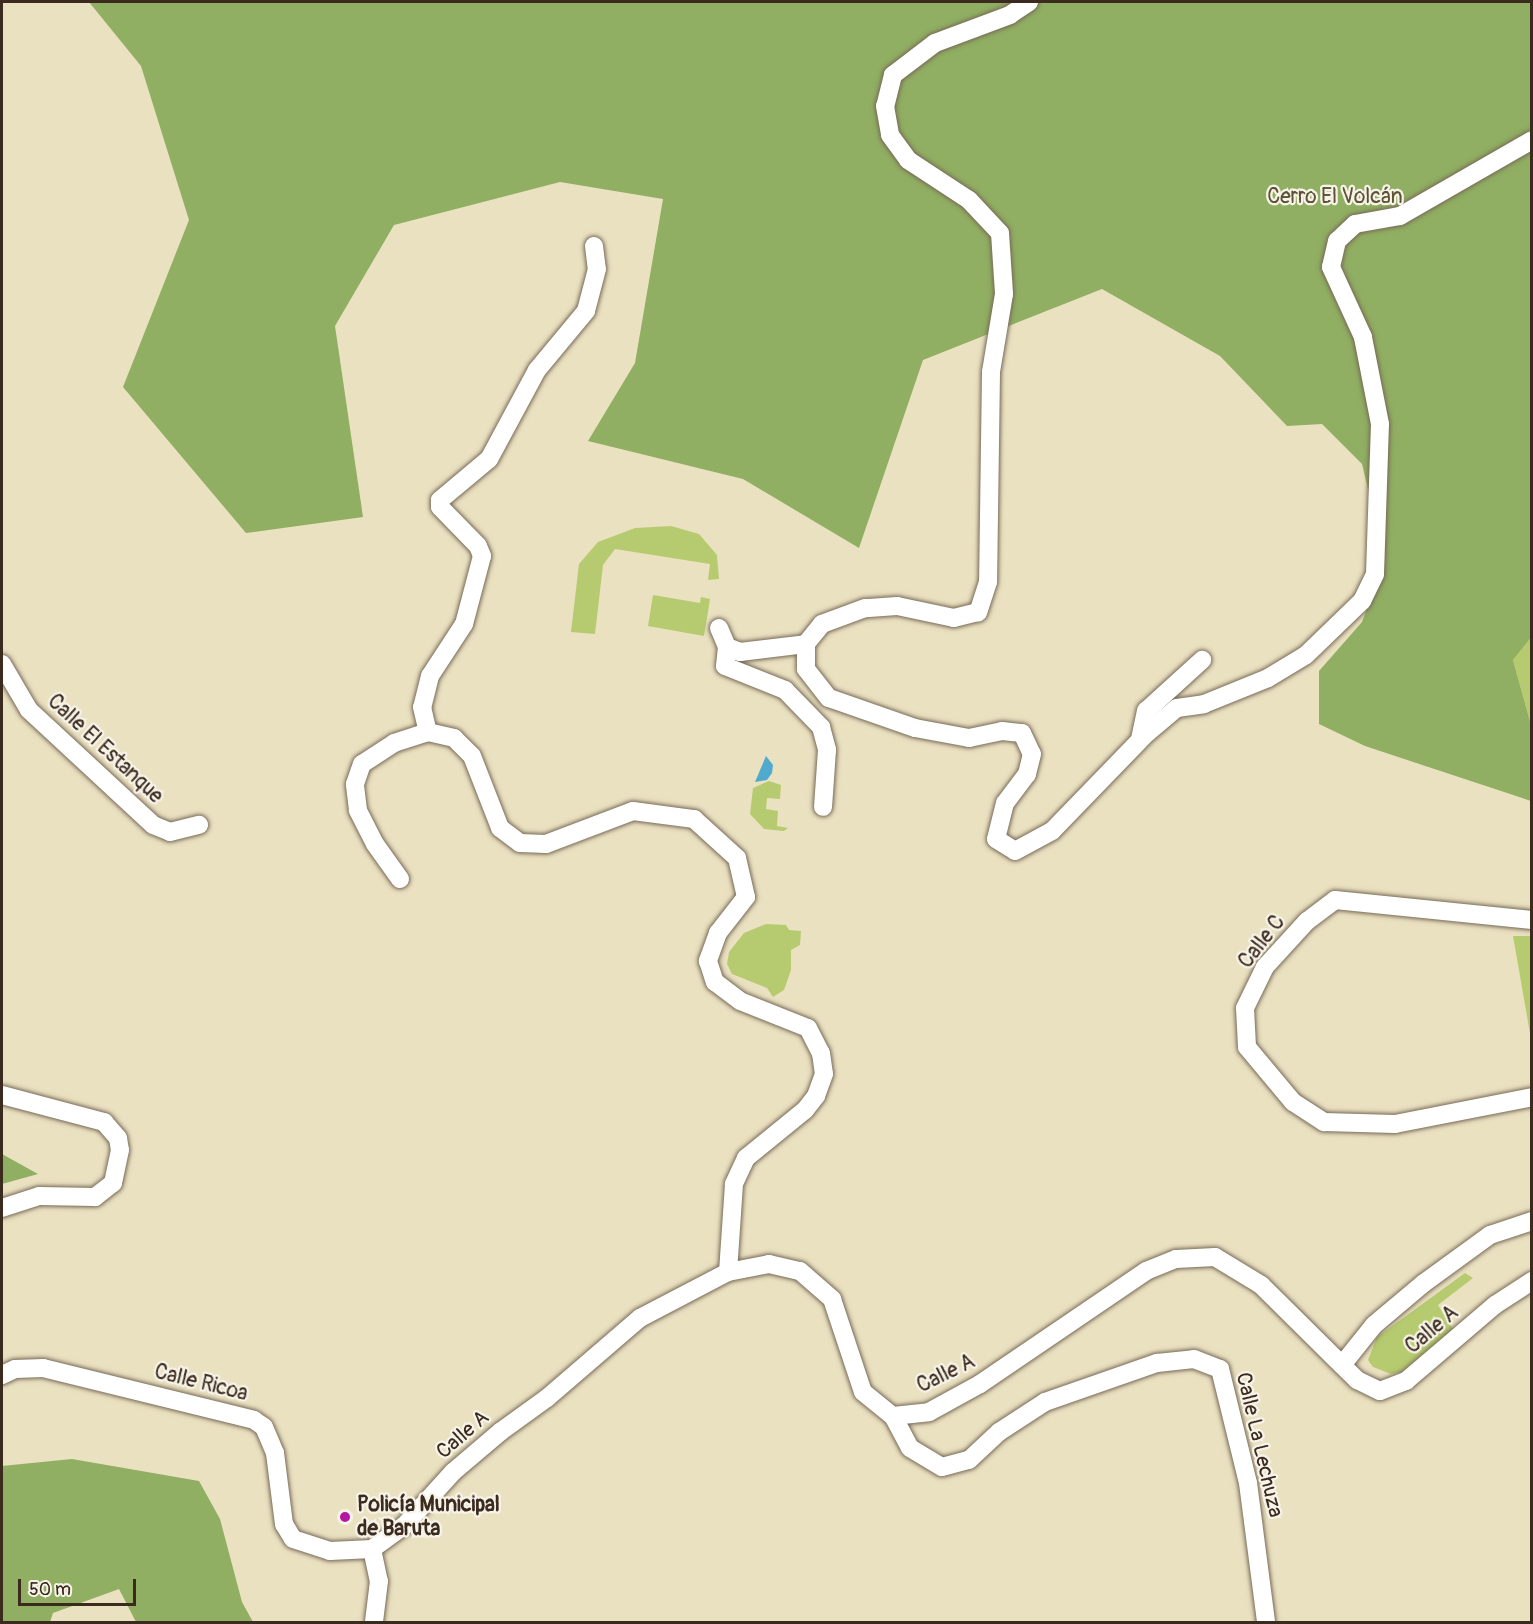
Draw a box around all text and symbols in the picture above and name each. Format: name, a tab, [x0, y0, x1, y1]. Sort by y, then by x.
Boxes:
park label: Cerro El Volcán	[1267, 184, 1403, 210]
street label: Calle El Estanque	[42, 689, 168, 809]
street label: Calle C	[1233, 910, 1291, 974]
street label: Calle A	[1400, 1301, 1464, 1359]
street label: Calle A	[913, 1349, 979, 1399]
street label: Calle Ricoa	[152, 1359, 250, 1407]
street label: Calle La Lechuza	[1230, 1370, 1288, 1520]
street label: Calle A	[432, 1405, 494, 1465]
place label: Policía Municipal de Baruta	[357, 1492, 500, 1542]
marker: Policía Municipal de Baruta	[338, 1510, 352, 1524]
scale bar	[21, 1567, 140, 1605]
text: 50 m	[29, 1578, 71, 1601]

